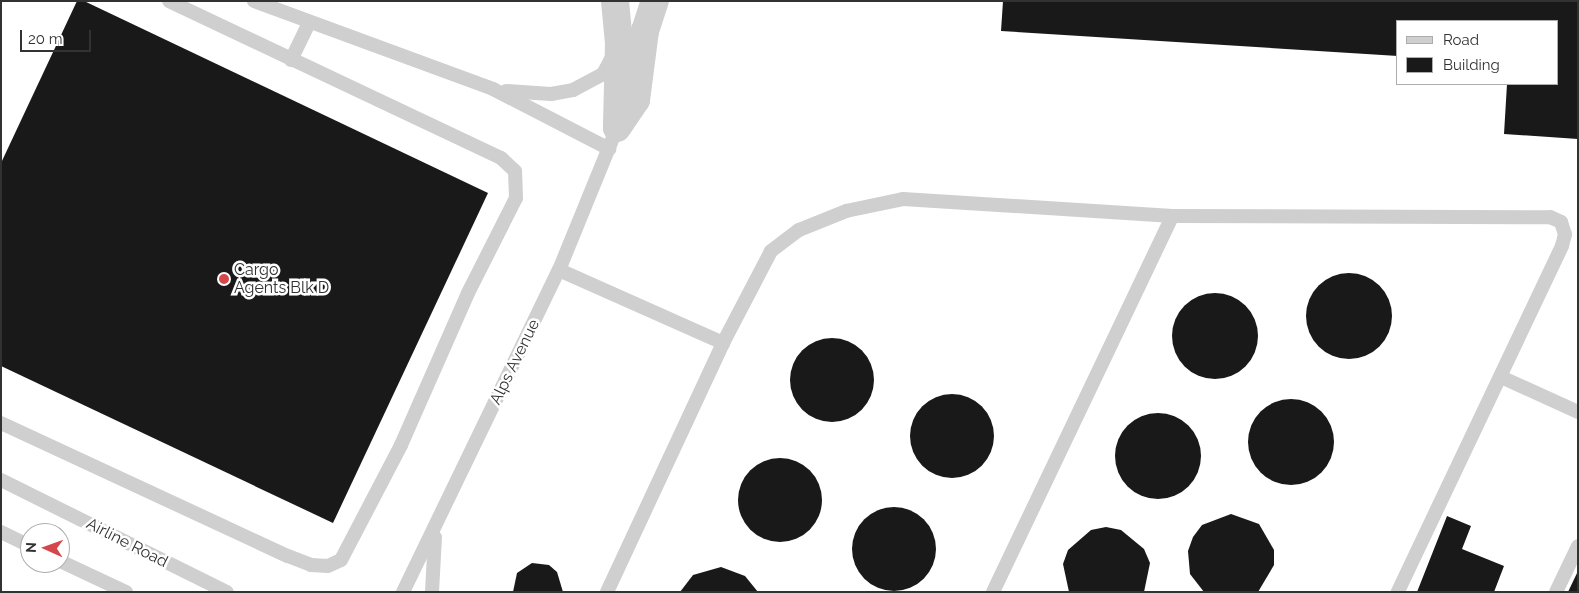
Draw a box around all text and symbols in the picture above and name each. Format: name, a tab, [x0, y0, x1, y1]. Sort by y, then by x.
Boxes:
scale bar	[22, 20, 94, 52]
legend	[1396, 20, 1559, 85]
text: 20 m	[28, 30, 63, 48]
text: Road	[1443, 31, 1479, 49]
text: Building	[1443, 56, 1500, 74]
place label: Cargo Agents Blk D	[234, 260, 329, 298]
marker: Cargo Agents Blk D	[218, 273, 230, 285]
street label: Alps Avenue	[486, 316, 544, 408]
street label: Airline Road	[83, 514, 171, 572]
north arrow	[20, 523, 70, 573]
text: N	[23, 542, 39, 553]

